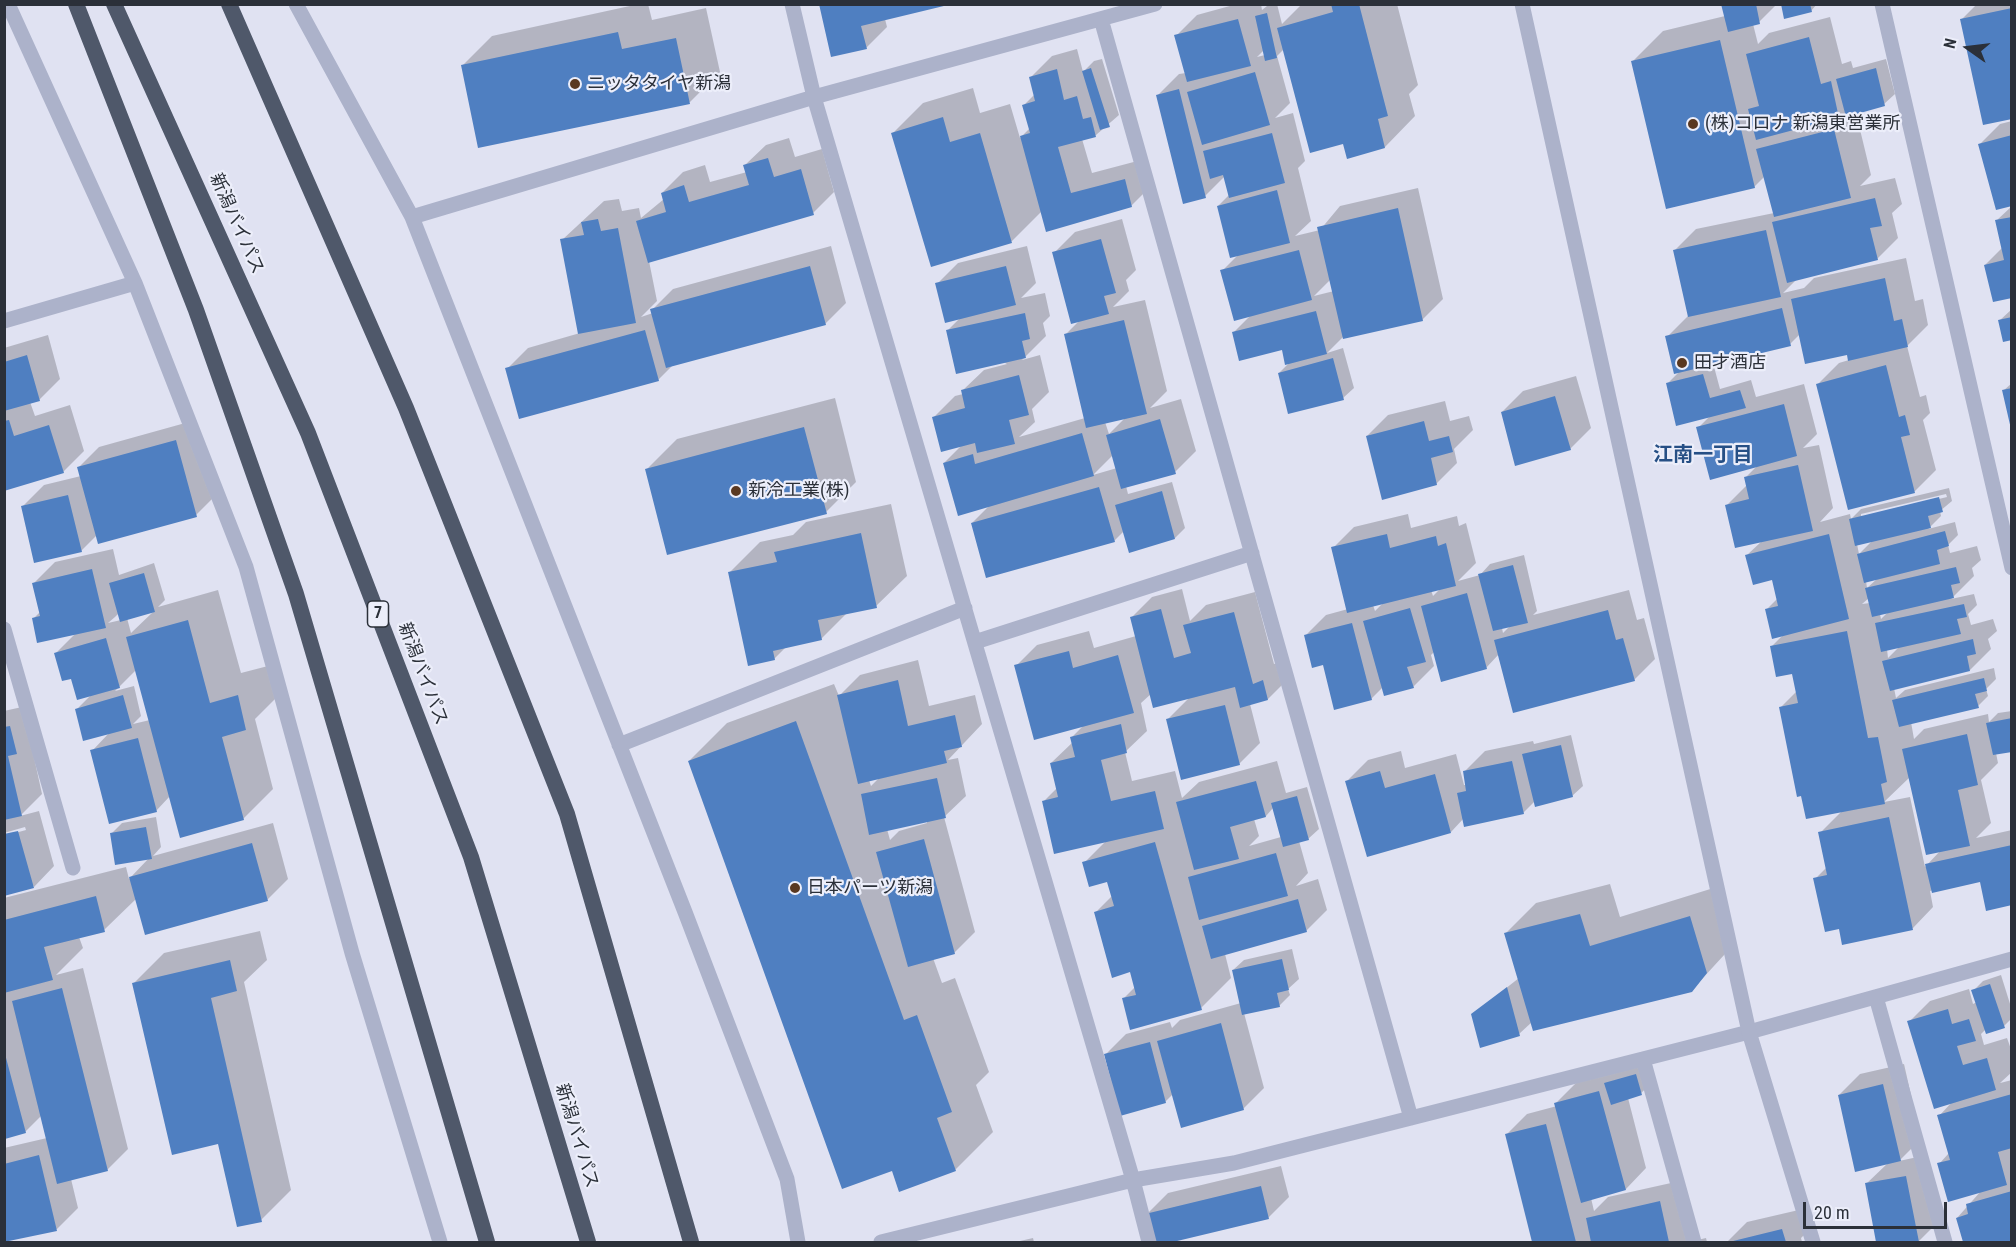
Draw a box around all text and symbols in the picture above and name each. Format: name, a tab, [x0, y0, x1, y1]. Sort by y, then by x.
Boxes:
north arrow	[1938, 18, 1998, 78]
text: N	[1940, 36, 1960, 51]
place label: ニッタタイヤ新潟	[587, 73, 731, 95]
marker: ニッタタイヤ新潟	[568, 77, 582, 91]
place label: (株)コロナ 新潟東営業所	[1705, 113, 1901, 135]
marker: (株)コロナ 新潟東営業所	[1686, 117, 1700, 131]
street label: 新潟バイパス	[204, 170, 268, 278]
place label: 田才酒店	[1694, 352, 1766, 374]
marker: 田才酒店	[1675, 356, 1689, 370]
district label: 江南一丁目	[1653, 444, 1753, 468]
place label: 新冷工業(株)	[748, 480, 849, 502]
marker: 新冷工業(株)	[729, 484, 743, 498]
road number: 7	[368, 601, 388, 627]
street label: 新潟バイパス	[393, 620, 451, 728]
place label: 日本パーツ新潟	[807, 877, 933, 899]
marker: 日本パーツ新潟	[788, 881, 802, 895]
street label: 新潟バイパス	[550, 1081, 602, 1191]
scale bar	[1806, 1190, 1950, 1228]
text: 20 m	[1814, 1202, 1849, 1223]

